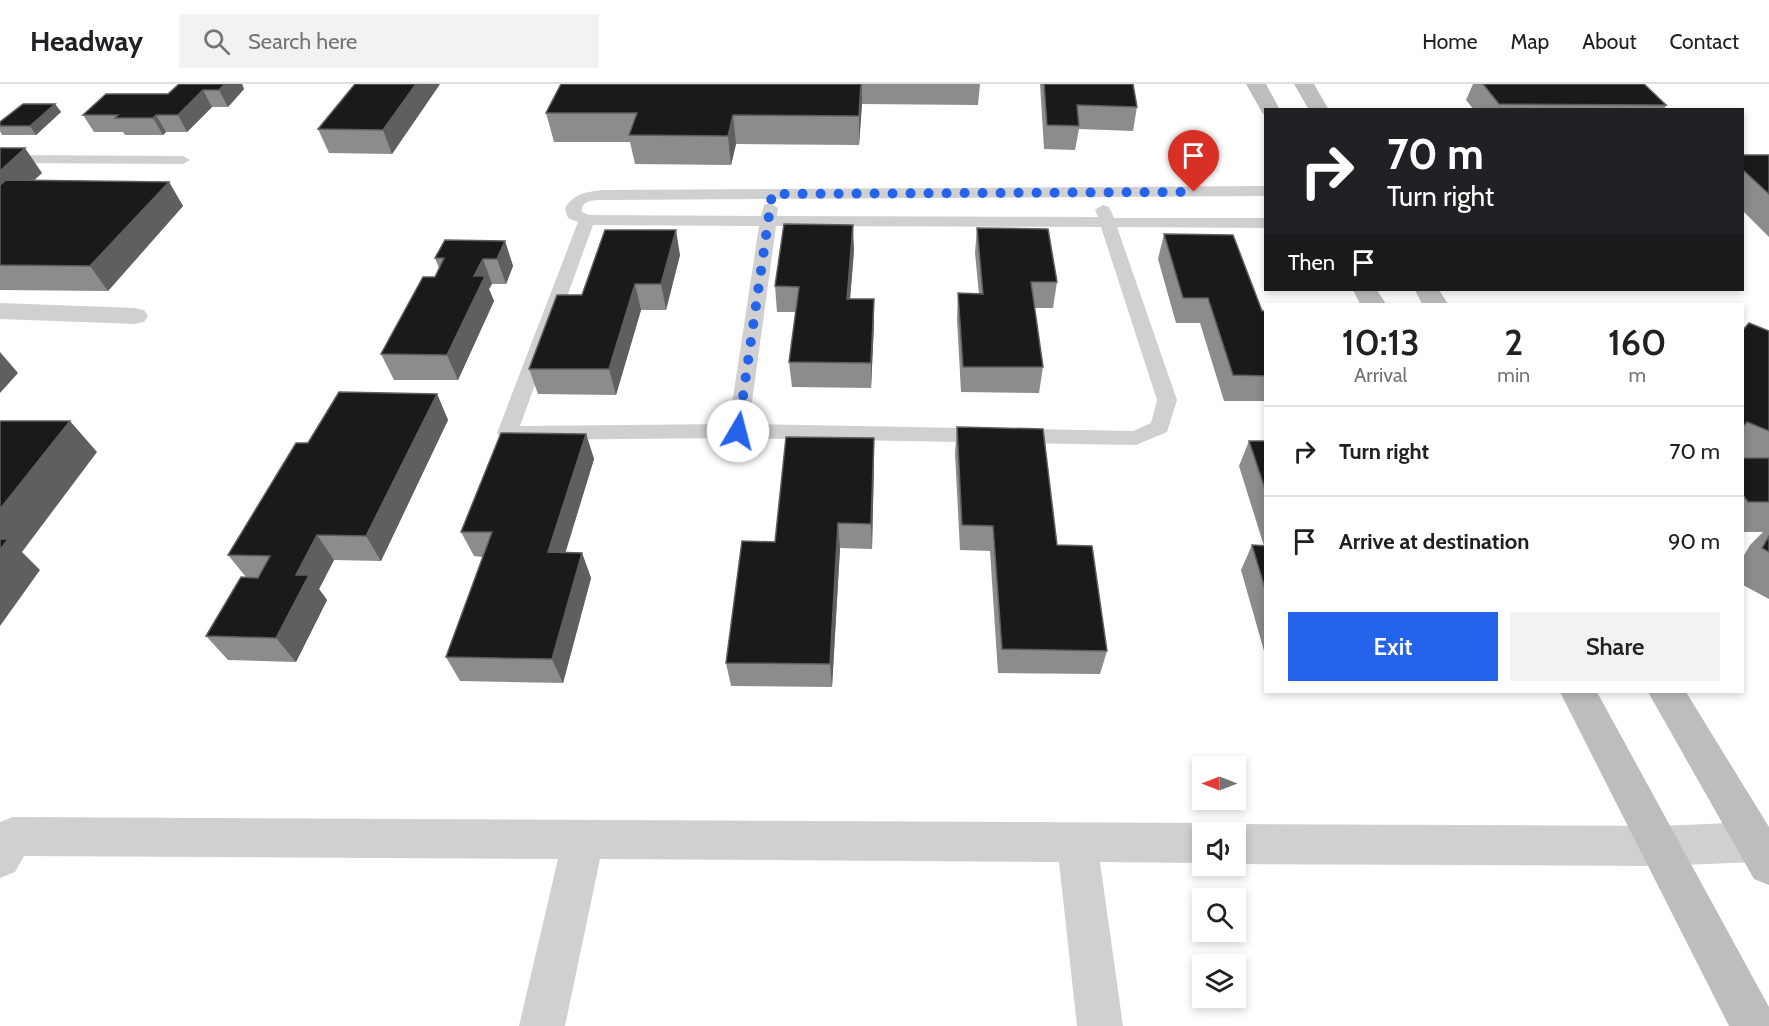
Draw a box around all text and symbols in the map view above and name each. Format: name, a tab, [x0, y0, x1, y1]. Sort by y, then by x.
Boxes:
search box	[179, 14, 599, 68]
text: Headway	[30, 24, 143, 58]
icon: search	[200, 25, 233, 58]
text: Search here	[248, 28, 357, 55]
text: Home	[1422, 29, 1478, 54]
text: Map	[1511, 29, 1549, 54]
text: About	[1582, 29, 1636, 54]
text: Contact	[1669, 29, 1739, 54]
text: 70 m	[1387, 128, 1484, 180]
pin	[1168, 130, 1219, 192]
icon: right	[1288, 132, 1366, 210]
icon: arrive	[1177, 139, 1210, 172]
text: Turn right	[1387, 180, 1494, 213]
icon: arrive	[1347, 246, 1380, 279]
text: Then	[1288, 249, 1335, 276]
text: 10:13	[1342, 320, 1420, 364]
text: 2	[1504, 320, 1523, 364]
text: 160	[1608, 320, 1666, 364]
text: Arrival	[1354, 363, 1407, 387]
text: min	[1497, 363, 1530, 387]
text: m	[1628, 363, 1646, 387]
position arrow	[706, 399, 770, 463]
icon: right	[1288, 435, 1321, 468]
text: Turn right	[1339, 438, 1429, 465]
text: 70 m	[1670, 438, 1720, 465]
icon: arrive	[1288, 525, 1321, 558]
text: Arrive at destination	[1339, 528, 1529, 555]
text: 90 m	[1668, 528, 1720, 555]
button: Exit	[1288, 612, 1498, 681]
button: Share	[1510, 612, 1720, 681]
north arrow	[1192, 756, 1246, 810]
map controls	[1192, 756, 1246, 1008]
button: sound	[1192, 822, 1246, 876]
button: search	[1192, 888, 1246, 942]
button: layers	[1192, 954, 1246, 1008]

